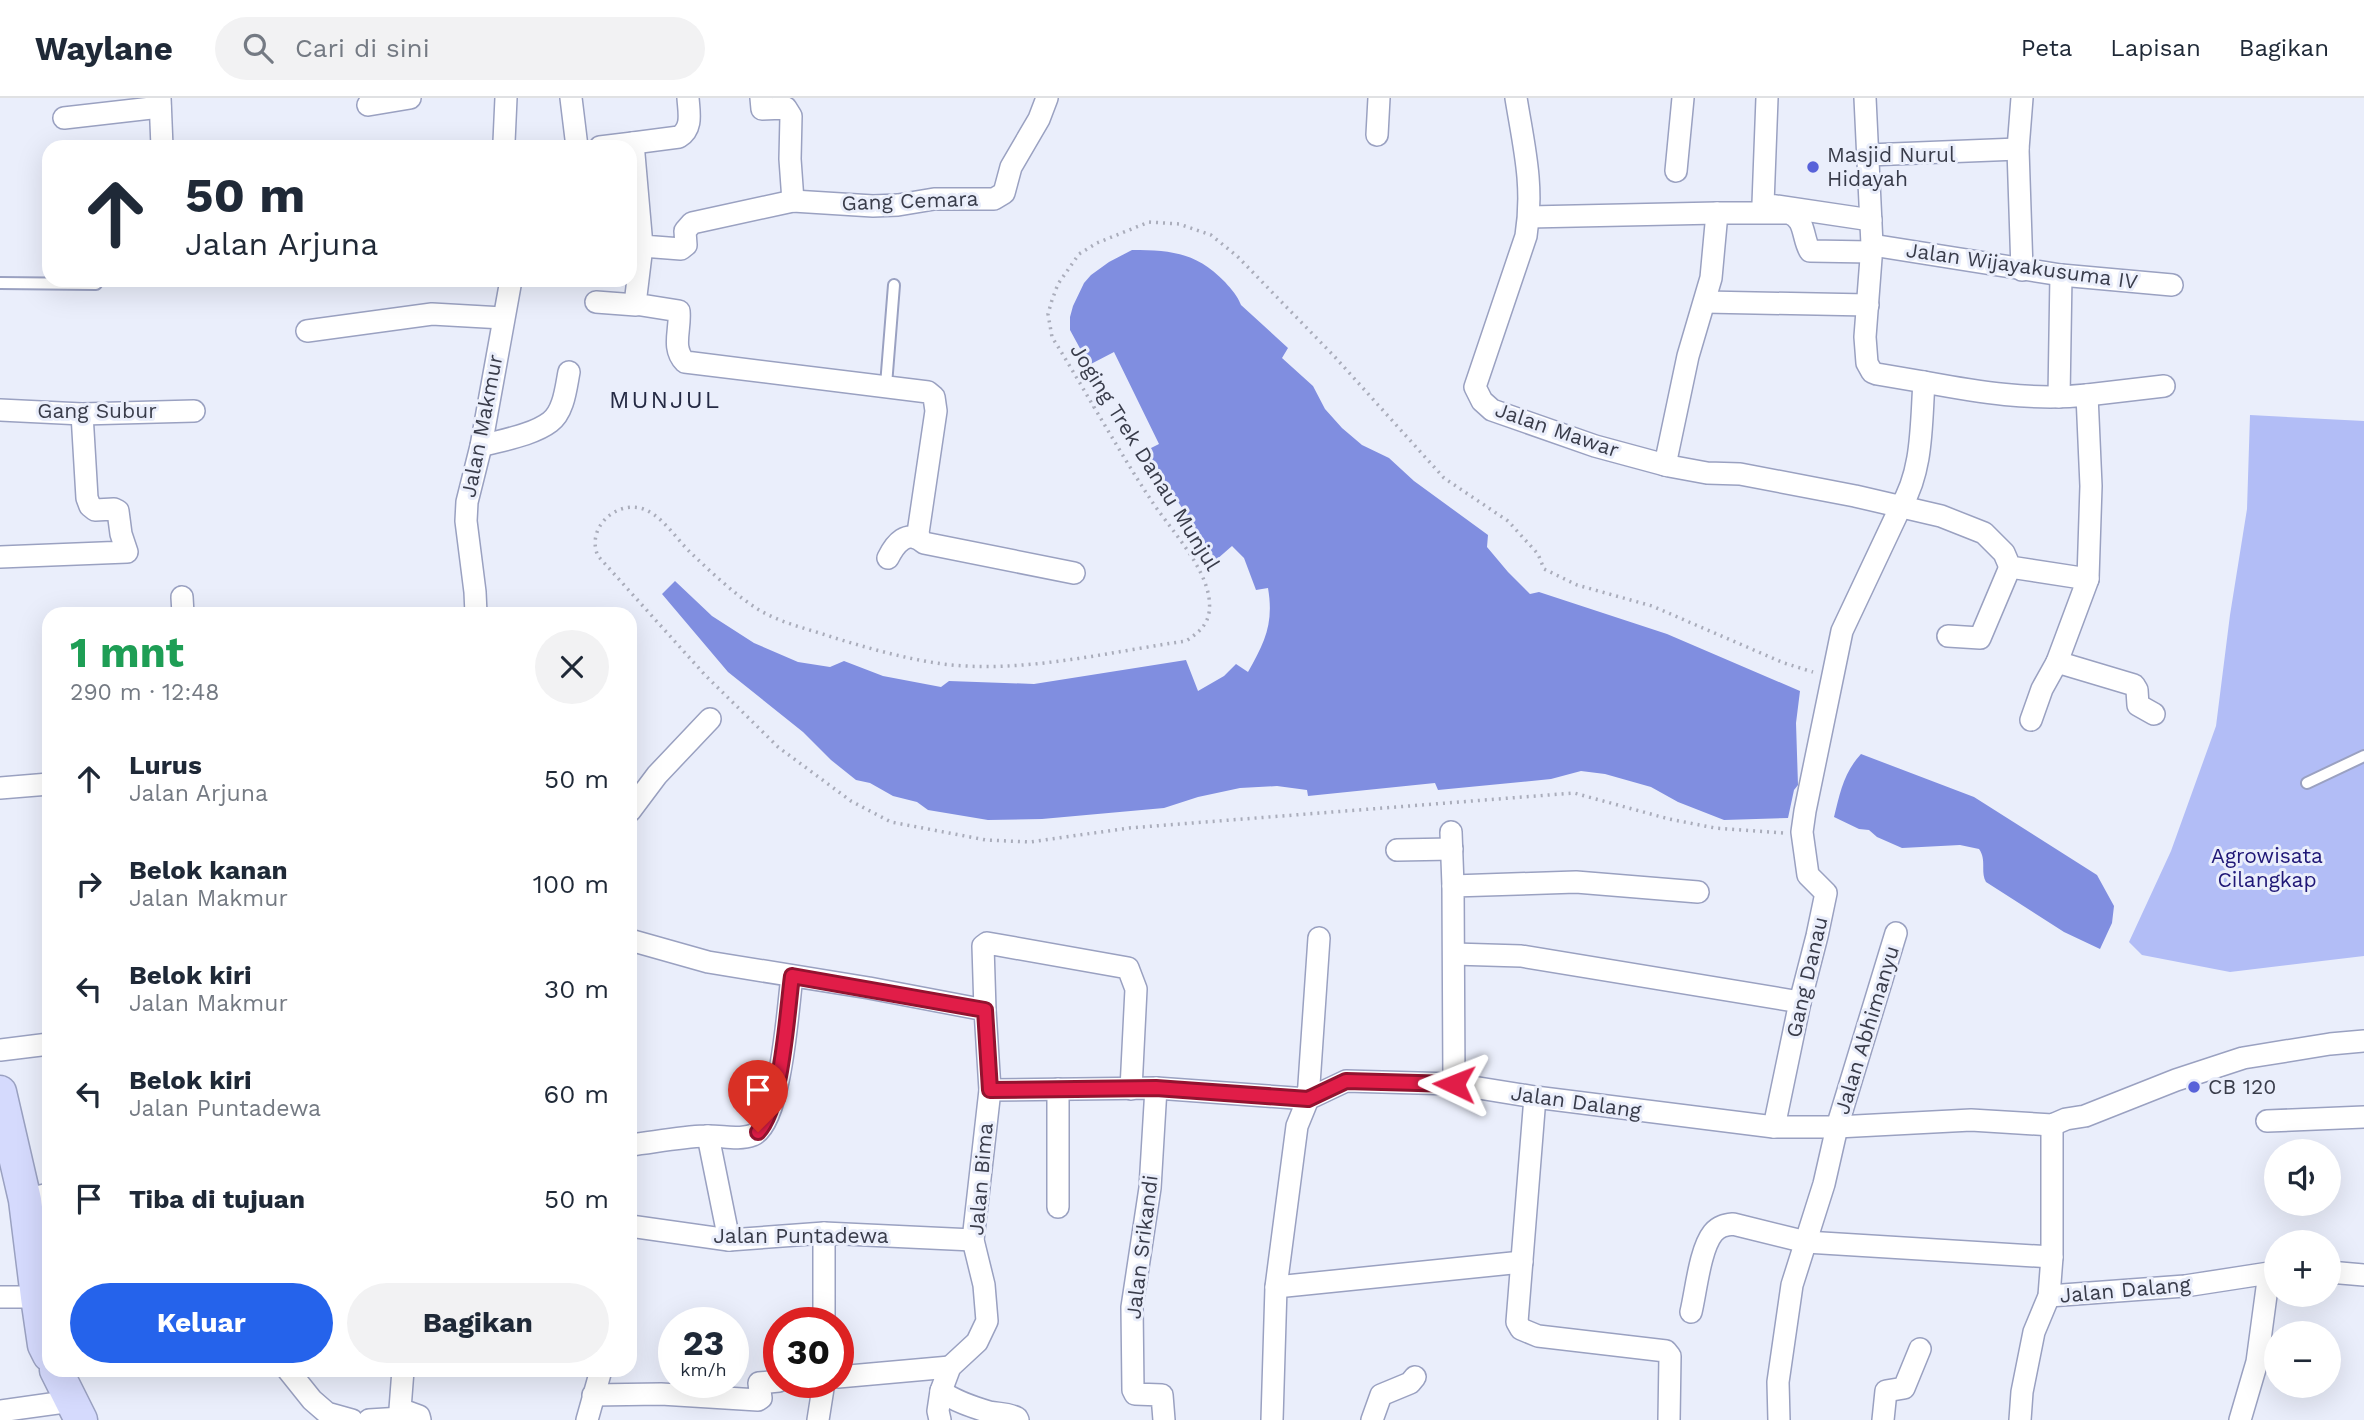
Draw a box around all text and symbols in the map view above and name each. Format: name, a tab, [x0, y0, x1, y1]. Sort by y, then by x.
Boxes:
search box	[215, 17, 705, 80]
text: Waylane	[35, 29, 173, 68]
icon: search	[239, 29, 277, 67]
text: Cari di sini	[295, 33, 430, 63]
text: Peta	[2021, 34, 2072, 62]
text: Lapisan	[2110, 34, 2201, 62]
text: Bagikan	[2239, 34, 2329, 62]
place label: Masjid Nurul Hidayah	[1827, 142, 1956, 191]
marker: Masjid Nurul Hidayah	[1805, 159, 1821, 175]
text: 50 m	[185, 166, 305, 224]
icon: ahead	[70, 168, 161, 259]
street label: Gang Cemara	[841, 186, 979, 215]
text: Jalan Arjuna	[185, 225, 378, 263]
street label: Jalan Wijayakusuma IV	[1905, 237, 2140, 294]
street label: Joging Trek Danau Munjul	[1065, 339, 1226, 575]
street label: Jalan Makmur	[455, 352, 508, 499]
district label: MUNJUL	[609, 386, 721, 414]
street label: Jalan Mawar	[1492, 397, 1623, 463]
street label: Gang Subur	[37, 398, 157, 423]
text: 1 mnt	[70, 628, 184, 677]
button: close	[535, 630, 609, 704]
text: 290 m · 12:48	[70, 679, 220, 706]
text: Lurus	[129, 750, 202, 780]
icon: ahead	[70, 760, 108, 798]
text: 50 m	[544, 764, 609, 794]
text: Jalan Arjuna	[129, 780, 268, 807]
park label: Agrowisata Cilangkap	[2211, 843, 2323, 892]
text: Belok kanan	[129, 855, 288, 885]
icon: right	[70, 865, 108, 903]
text: 100 m	[533, 869, 609, 899]
text: Jalan Makmur	[129, 885, 288, 912]
street label: Gang Danau	[1780, 914, 1833, 1040]
street label: Jalan Abhimanyu	[1829, 943, 1904, 1117]
text: Belok kiri	[129, 960, 252, 990]
icon: left	[70, 970, 108, 1008]
text: 30 m	[544, 974, 609, 1004]
text: Jalan Makmur	[129, 990, 288, 1017]
position arrow	[1417, 1047, 1491, 1121]
pin	[728, 1060, 788, 1132]
text: Belok kiri	[129, 1065, 252, 1095]
icon: arrive	[739, 1071, 777, 1109]
place label: CB 120	[2208, 1074, 2276, 1099]
icon: left	[70, 1075, 108, 1113]
text: 60 m	[543, 1079, 609, 1109]
marker: CB 120	[2186, 1079, 2202, 1095]
street label: Jalan Dalang	[1509, 1080, 1644, 1123]
text: Jalan Puntadewa	[129, 1095, 321, 1122]
street label: Jalan Bima	[963, 1121, 998, 1236]
map controls	[2264, 1139, 2341, 1398]
button: sound	[2264, 1139, 2341, 1216]
street label: Jalan Srikandi	[1120, 1174, 1163, 1320]
icon: arrive	[70, 1180, 108, 1218]
text: Tiba di tujuan	[129, 1184, 305, 1214]
text: 50 m	[544, 1184, 609, 1214]
street label: Jalan Puntadewa	[713, 1223, 889, 1248]
button: +	[2264, 1230, 2341, 1307]
street label: Jalan Dalang	[2058, 1271, 2192, 1308]
button: Keluar	[70, 1283, 333, 1363]
button: Bagikan	[347, 1283, 609, 1363]
speed limit sign: 30	[763, 1307, 854, 1398]
button: −	[2264, 1321, 2341, 1398]
text: 23	[683, 1322, 724, 1364]
text: km/h	[680, 1359, 727, 1380]

